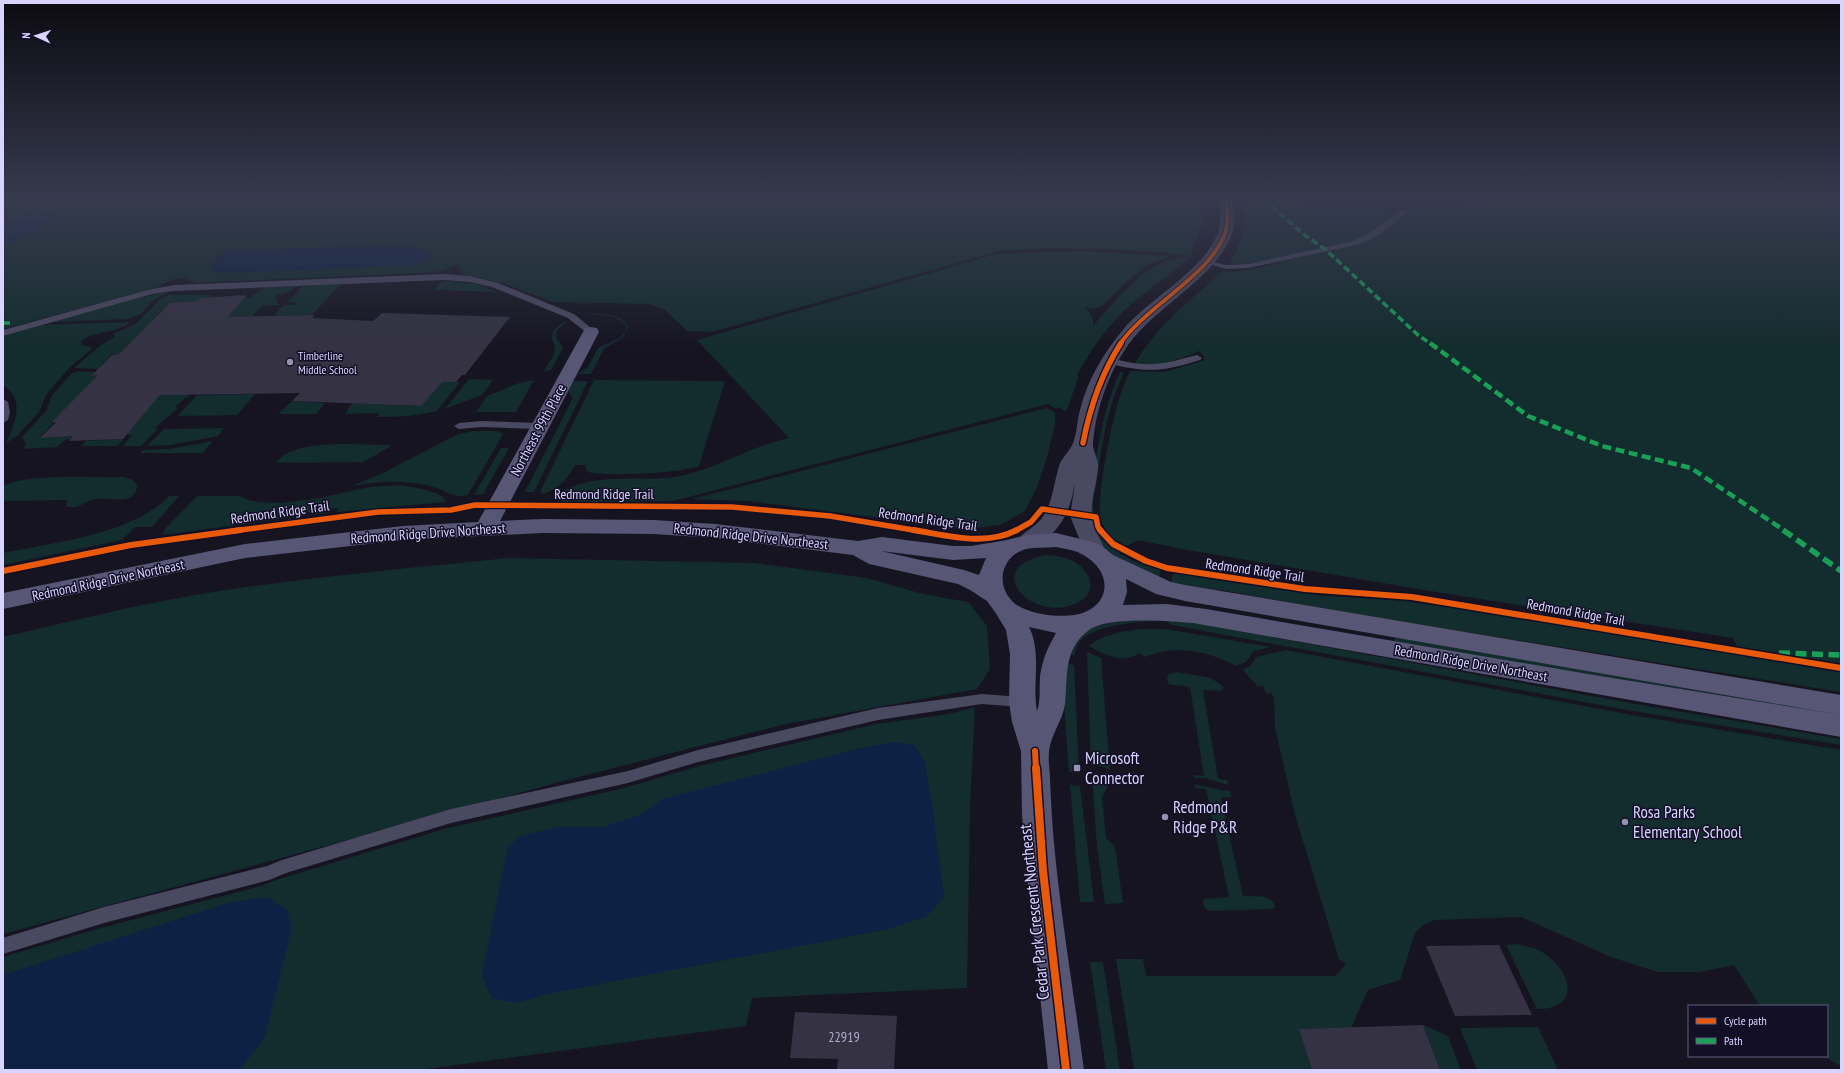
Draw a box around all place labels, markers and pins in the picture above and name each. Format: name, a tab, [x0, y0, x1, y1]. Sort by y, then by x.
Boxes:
place label: Timberline Middle School	[298, 348, 357, 377]
marker: Timberline Middle School	[285, 357, 295, 367]
place label: Microsoft Connector	[1085, 747, 1144, 789]
marker: Microsoft Connector	[1072, 763, 1082, 773]
place label: Redmond Ridge P&R	[1173, 796, 1237, 838]
place label: Rosa Parks Elementary School	[1633, 801, 1742, 843]
marker: Redmond Ridge P&R	[1160, 812, 1170, 822]
marker: Rosa Parks Elementary School	[1620, 817, 1630, 827]

